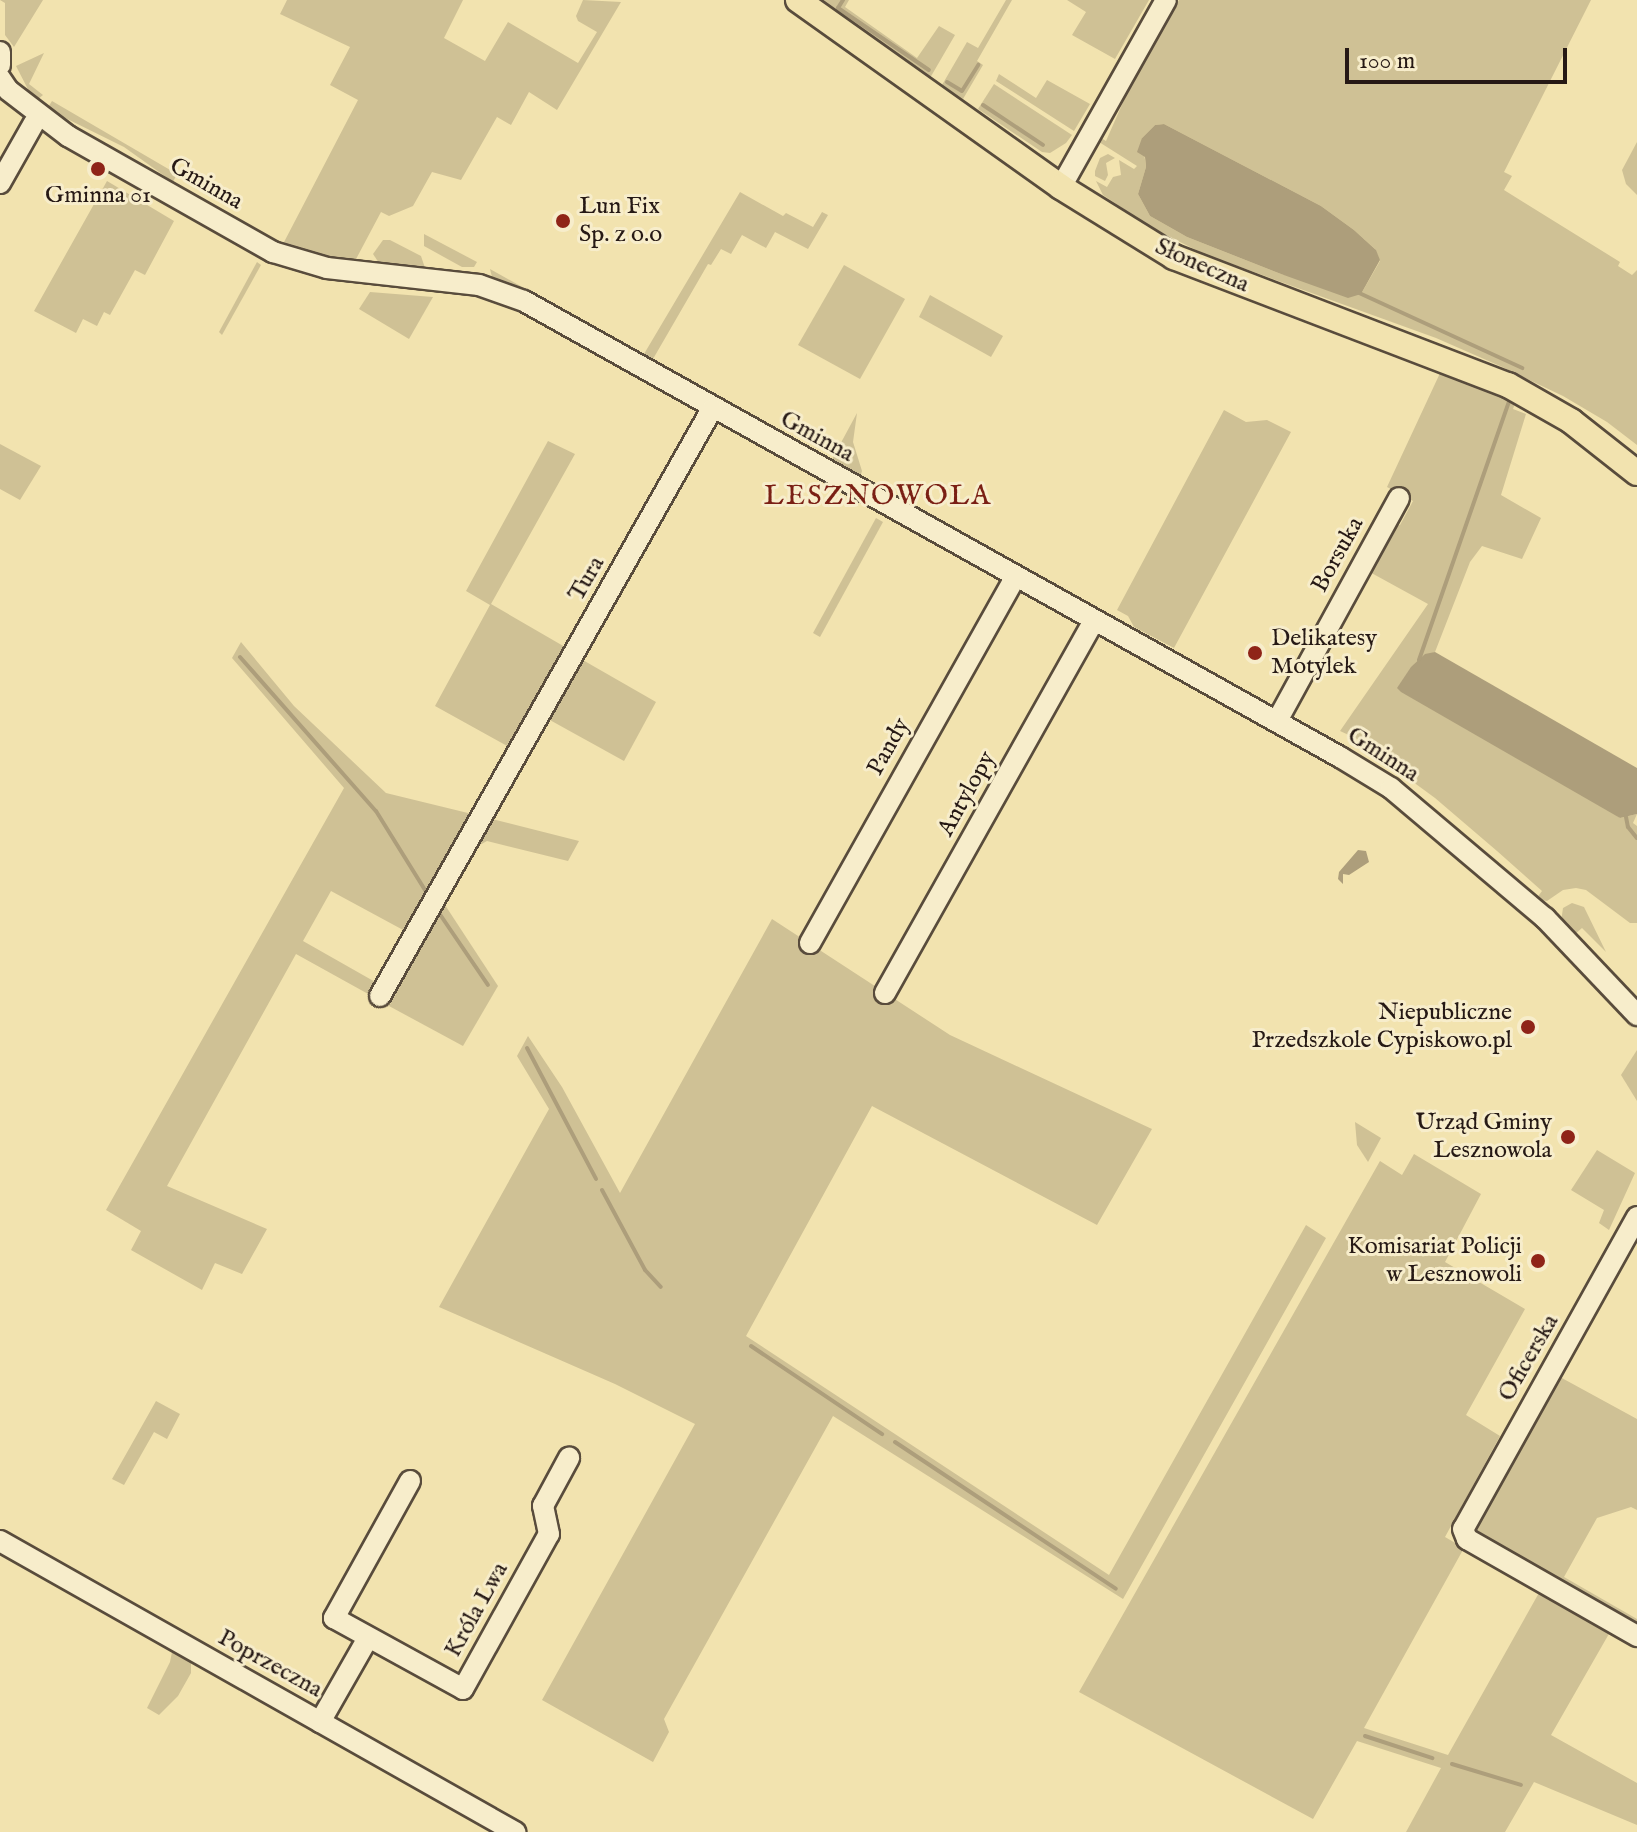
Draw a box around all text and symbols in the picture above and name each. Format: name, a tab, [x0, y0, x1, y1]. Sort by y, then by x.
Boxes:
scale bar	[1349, 32, 1571, 82]
text: 100 m	[1359, 46, 1415, 77]
street label: Gminna	[164, 152, 248, 216]
marker: Gminna 01	[89, 160, 107, 178]
place label: Gminna 01	[45, 182, 151, 210]
place label: Lun Fix Sp. z o.o	[579, 193, 662, 249]
marker: Lun Fix Sp. z o.o	[554, 212, 572, 230]
street label: Słoneczna	[1150, 233, 1254, 299]
street label: Gminna	[775, 405, 859, 469]
district label: LESZNOWOLA	[764, 480, 992, 514]
street label: Borsuka	[1306, 512, 1370, 598]
street label: Tura	[563, 551, 611, 607]
place label: Delikatesy Motylek	[1271, 625, 1377, 681]
marker: Delikatesy Motylek	[1246, 644, 1264, 662]
street label: Pandy	[862, 713, 916, 781]
street label: Gminna	[1342, 721, 1424, 789]
street label: Antylopy	[932, 746, 1002, 842]
place label: Niepubliczne Przedszkole Cypiskowo.pl	[1251, 999, 1512, 1055]
marker: Niepubliczne Przedszkole Cypiskowo.pl	[1519, 1018, 1537, 1036]
place label: Urząd Gminy Lesznowola	[1416, 1109, 1552, 1165]
marker: Urząd Gminy Lesznowola	[1559, 1128, 1577, 1146]
place label: Komisariat Policji w Lesznowoli	[1347, 1233, 1522, 1289]
marker: Komisariat Policji w Lesznowoli	[1529, 1252, 1547, 1270]
street label: Oficerska	[1493, 1309, 1565, 1407]
street label: Króla Lwa	[439, 1557, 515, 1663]
street label: Poprzeczna	[213, 1624, 327, 1704]

